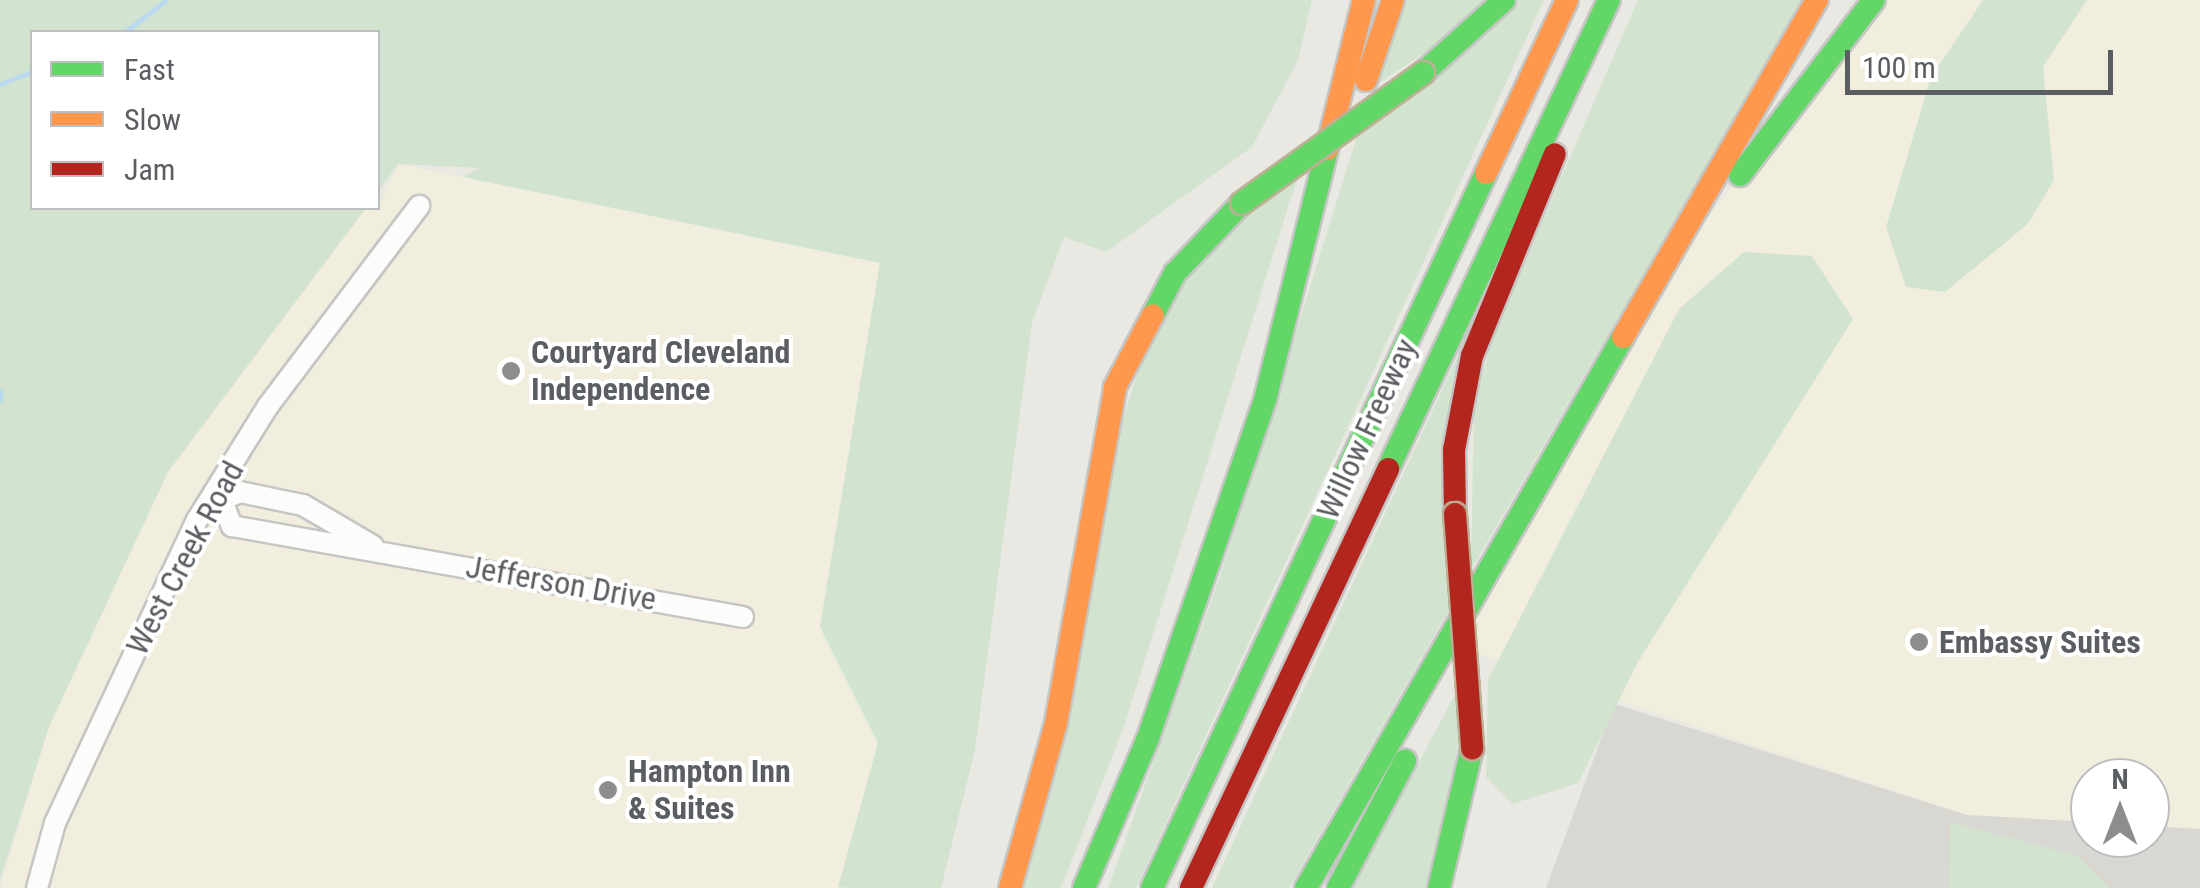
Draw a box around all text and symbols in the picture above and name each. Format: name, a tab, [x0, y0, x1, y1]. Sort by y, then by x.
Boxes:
legend	[30, 30, 380, 210]
scale bar	[1850, 30, 2118, 92]
text: 100 m	[1862, 50, 1936, 85]
text: Fast	[124, 52, 175, 87]
text: Slow	[124, 102, 181, 137]
text: Jam	[124, 152, 175, 187]
street label: Willow Freeway	[1309, 333, 1425, 525]
place label: Courtyard Cleveland Independence	[531, 334, 790, 409]
marker: Courtyard Cleveland Independence	[500, 360, 522, 382]
street label: West Creek Road	[118, 455, 252, 661]
street label: Jefferson Drive	[463, 547, 659, 619]
place label: Embassy Suites	[1939, 623, 2141, 661]
marker: Embassy Suites	[1908, 631, 1930, 653]
place label: Hampton Inn & Suites	[628, 753, 791, 828]
north arrow	[2070, 758, 2170, 858]
text: N	[2111, 763, 2129, 796]
marker: Hampton Inn & Suites	[597, 779, 619, 801]

